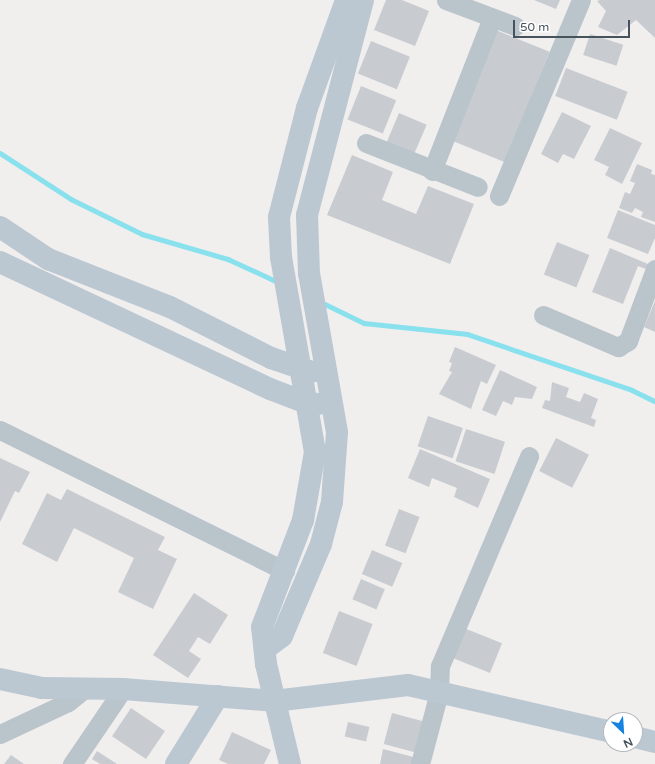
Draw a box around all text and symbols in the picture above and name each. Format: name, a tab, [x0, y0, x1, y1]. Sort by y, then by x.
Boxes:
scale bar	[515, 12, 632, 38]
text: 50 m	[520, 20, 549, 34]
north arrow	[603, 712, 643, 752]
text: N	[621, 735, 635, 750]

